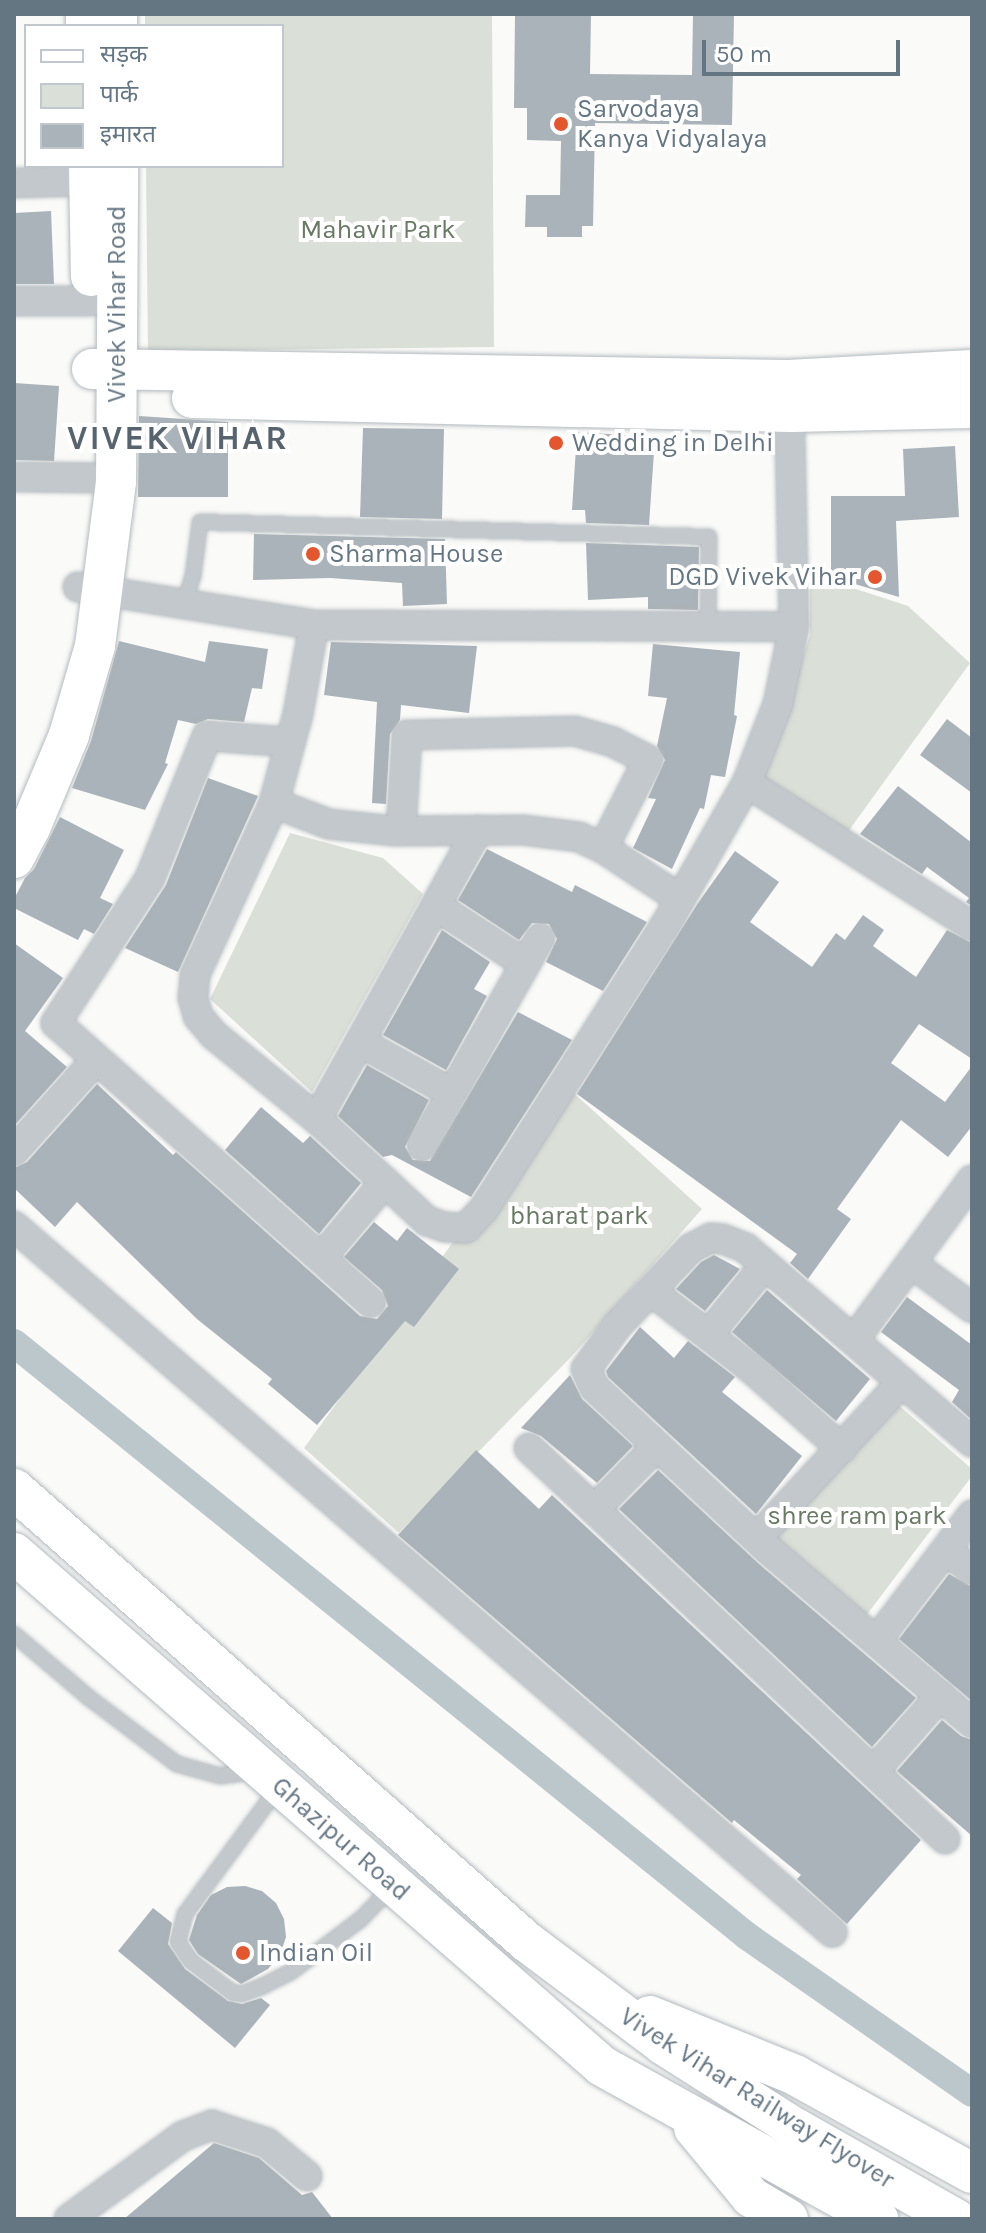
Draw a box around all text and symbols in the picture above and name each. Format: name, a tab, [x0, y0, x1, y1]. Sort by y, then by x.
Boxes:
legend	[24, 24, 284, 168]
scale bar	[706, 24, 904, 74]
text: सड़क	[100, 40, 148, 68]
text: 50 m	[716, 40, 772, 68]
text: पार्क	[100, 80, 138, 108]
place label: Sarvodaya Kanya Vidyalaya	[577, 93, 768, 154]
marker: Sarvodaya Kanya Vidyalaya	[552, 115, 570, 133]
text: इमारत	[100, 120, 156, 148]
street label: Vivek Vihar Road	[101, 205, 133, 403]
park label: Mahavir Park	[300, 214, 456, 246]
district label: VIVEK VIHAR	[67, 419, 289, 459]
place label: Wedding in Delhi	[572, 427, 774, 459]
marker: Wedding in Delhi	[547, 434, 565, 452]
place label: Sharma House	[329, 538, 503, 570]
marker: Sharma House	[304, 545, 322, 563]
place label: DGD Vivek Vihar	[668, 561, 857, 593]
marker: DGD Vivek Vihar	[864, 566, 886, 588]
park label: bharat park	[510, 1200, 648, 1232]
park label: shree ram park	[767, 1500, 947, 1532]
street label: Ghazipur Road	[265, 1770, 417, 1908]
place label: Indian Oil	[259, 1937, 373, 1969]
marker: Indian Oil	[234, 1944, 252, 1962]
street label: Vivek Vihar Railway Flyover	[614, 2001, 900, 2195]

